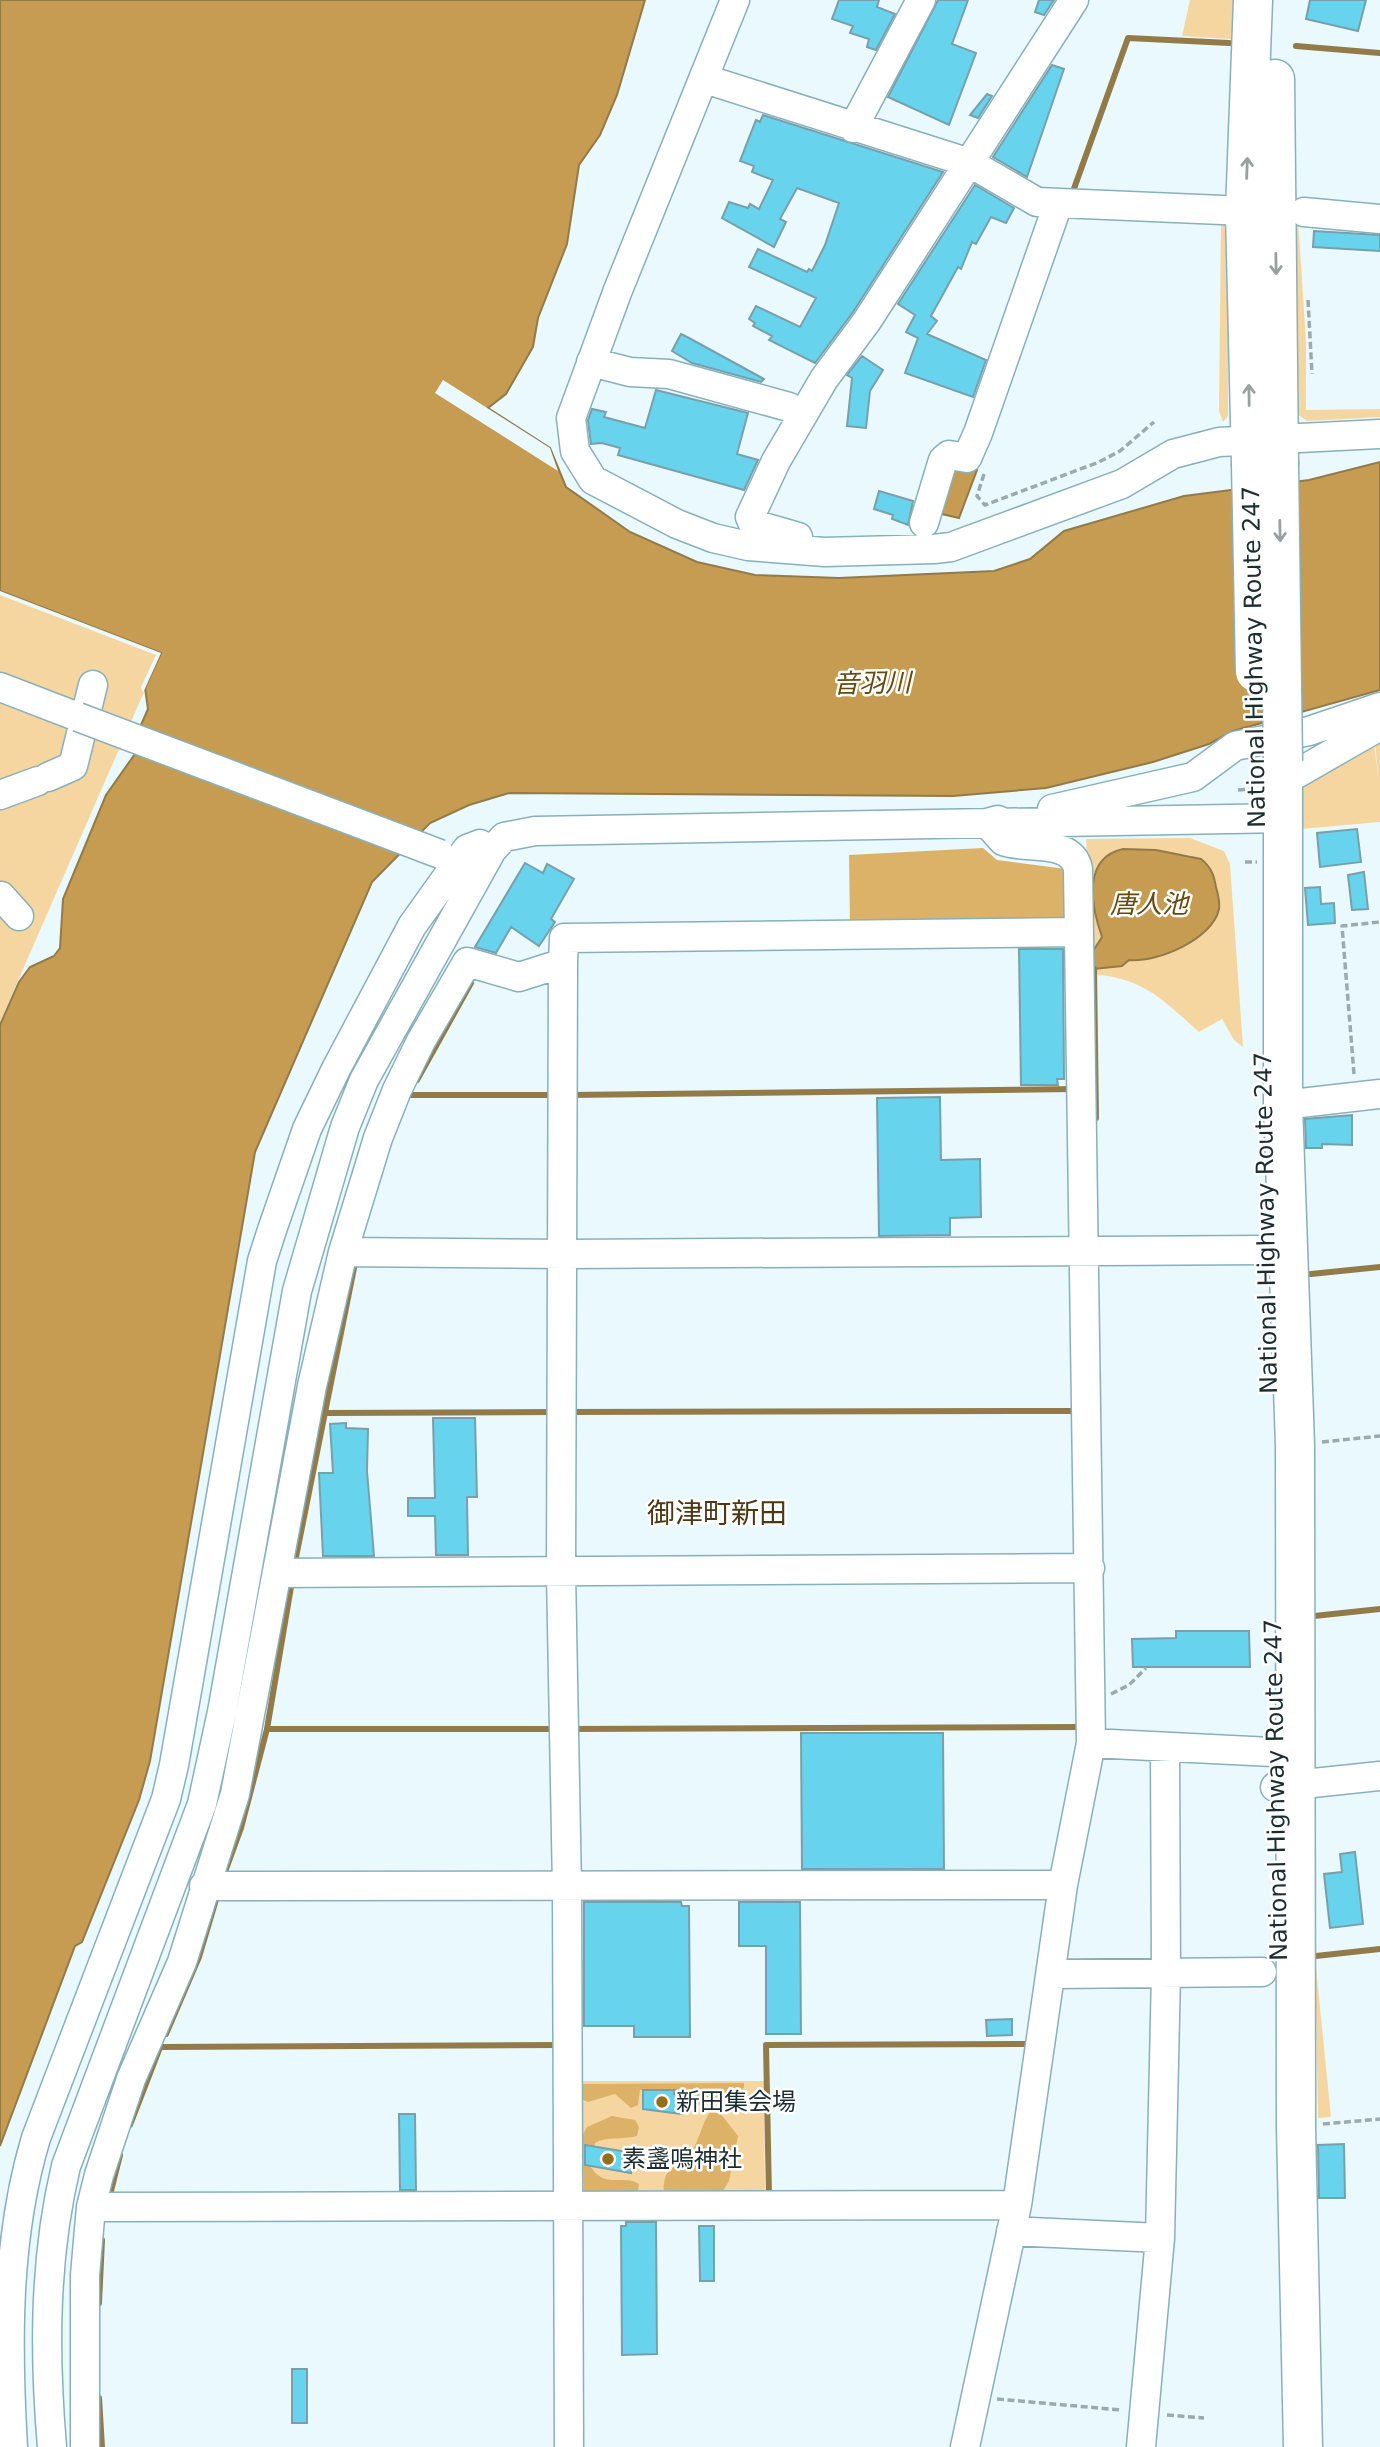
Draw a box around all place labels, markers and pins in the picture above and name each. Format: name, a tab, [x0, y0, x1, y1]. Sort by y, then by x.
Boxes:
place label: 新田集会場	[676, 2088, 796, 2116]
marker: 新田集会場	[654, 2094, 670, 2110]
place label: 素盞嗚神社	[622, 2145, 742, 2173]
marker: 素盞嗚神社	[600, 2151, 616, 2167]

